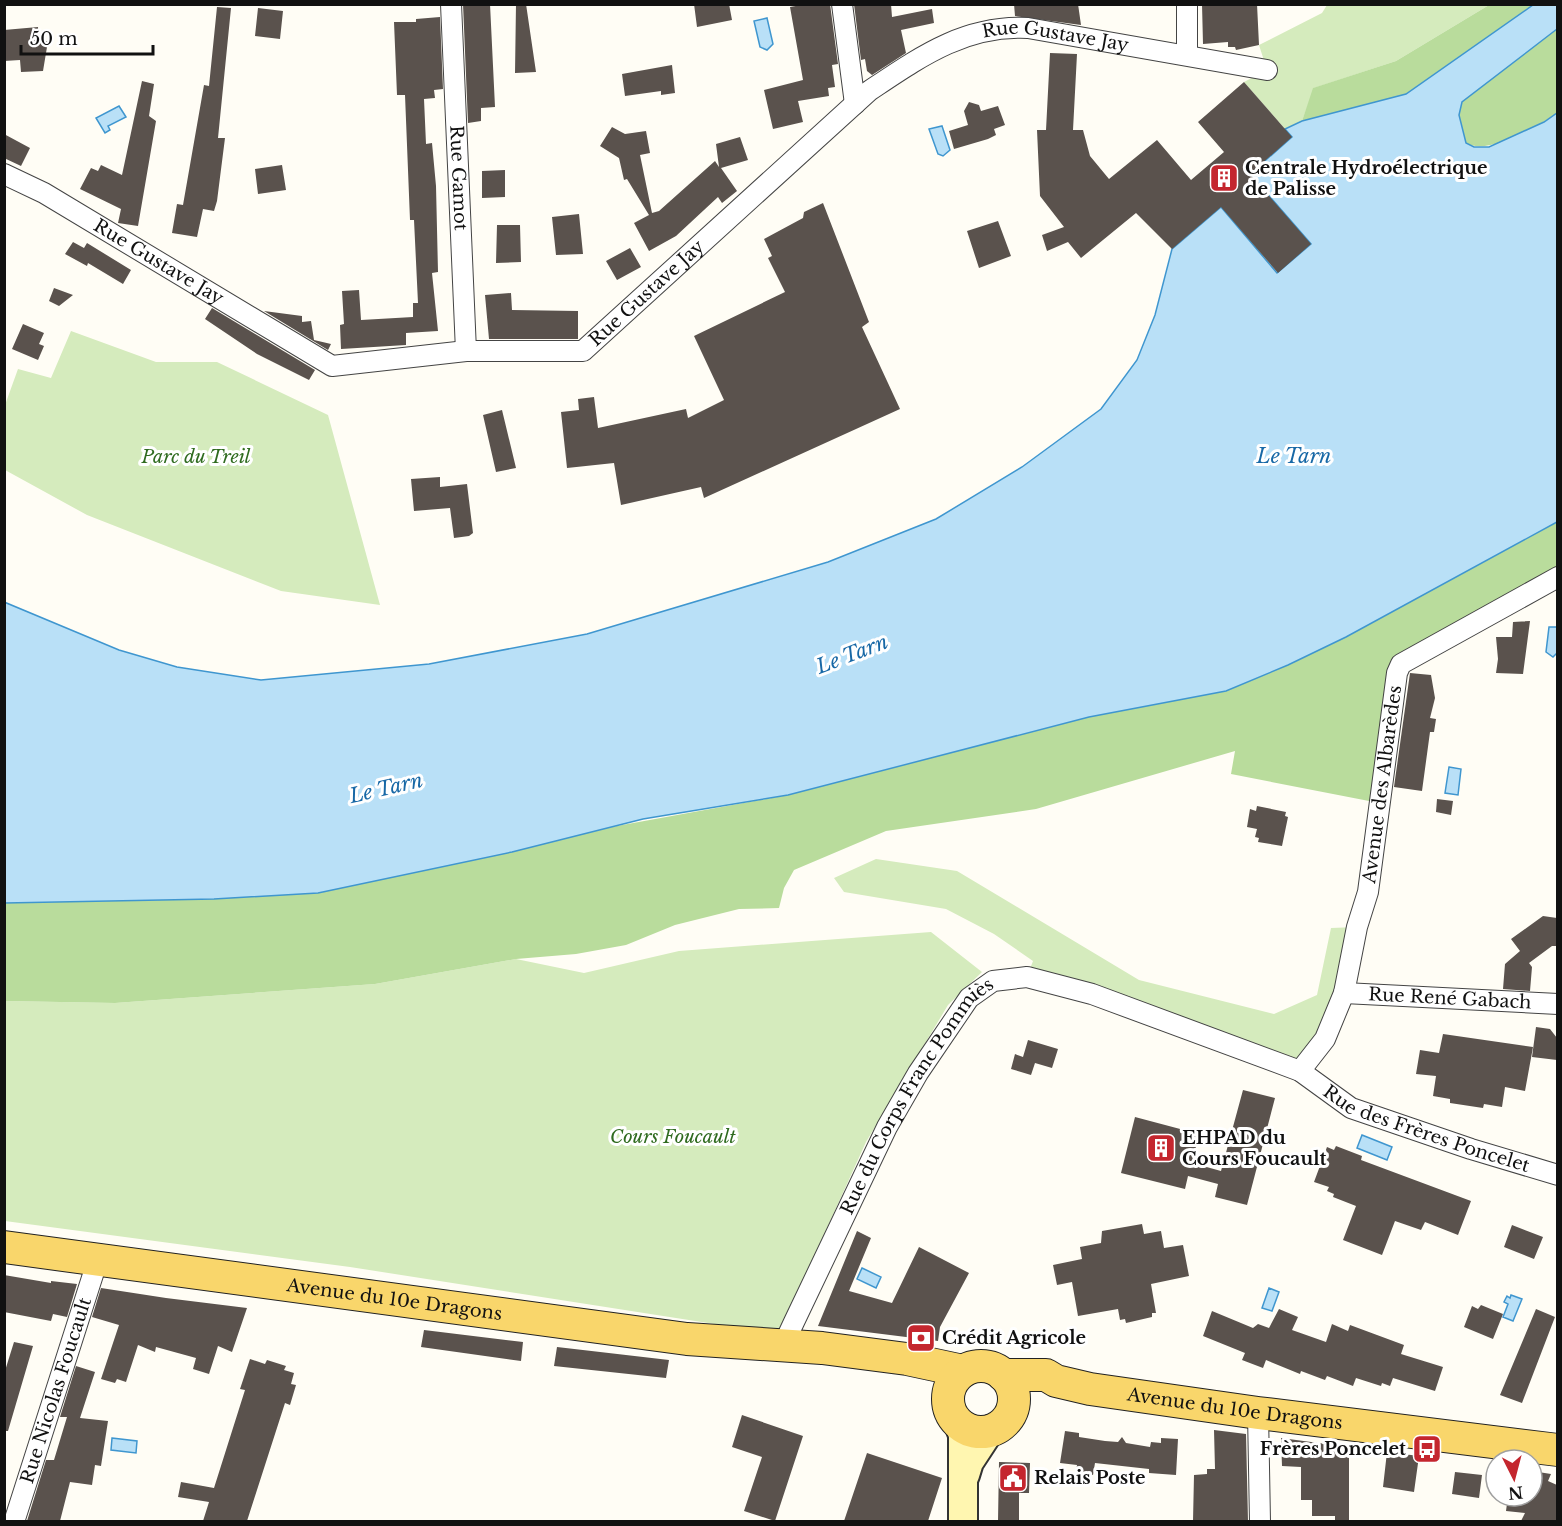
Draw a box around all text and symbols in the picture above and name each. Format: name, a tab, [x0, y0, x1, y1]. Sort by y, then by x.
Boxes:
street label: Rue Gustave Jay	[980, 16, 1131, 57]
scale bar	[21, 18, 153, 56]
text: 50 m	[30, 28, 78, 50]
street label: Rue Gamot	[445, 125, 472, 231]
place label: Centrale Hydroélectrique de Palisse	[1245, 157, 1488, 200]
building icon: Centrale Hydroélectrique de Palisse	[1208, 162, 1240, 194]
street label: Rue Gustave Jay	[90, 214, 228, 310]
street label: Rue Gustave Jay	[584, 235, 709, 351]
water label: Le Tarn	[1256, 444, 1331, 468]
park label: Parc du Treil	[140, 446, 251, 468]
water label: Le Tarn	[812, 629, 891, 679]
street label: Avenue des Albarèdes	[1358, 684, 1406, 886]
water label: Le Tarn	[346, 768, 425, 808]
street label: Rue du Corps Franc Pommiès	[836, 973, 998, 1218]
street label: Rue René Gabach	[1368, 983, 1532, 1014]
street label: Rue des Frères Poncelet	[1319, 1080, 1532, 1177]
park label: Cours Foucault	[610, 1126, 736, 1148]
place label: EHPAD du Cours Foucault	[1182, 1127, 1327, 1170]
building icon: EHPAD du Cours Foucault	[1145, 1132, 1177, 1164]
street label: Avenue du 10e Dragons	[284, 1274, 504, 1325]
street label: Rue Nicolas Foucault	[16, 1295, 96, 1486]
bank icon: Crédit Agricole	[905, 1322, 937, 1354]
place label: Crédit Agricole	[942, 1327, 1086, 1349]
street label: Avenue du 10e Dragons	[1125, 1383, 1344, 1434]
bus stop icon: Frères Poncelet	[1411, 1433, 1443, 1465]
place label: Frères Poncelet	[1260, 1438, 1406, 1460]
north arrow	[1484, 1448, 1544, 1508]
public building icon: Relais Poste	[997, 1462, 1029, 1494]
place label: Relais Poste	[1034, 1467, 1146, 1489]
text: N	[1507, 1482, 1524, 1504]

